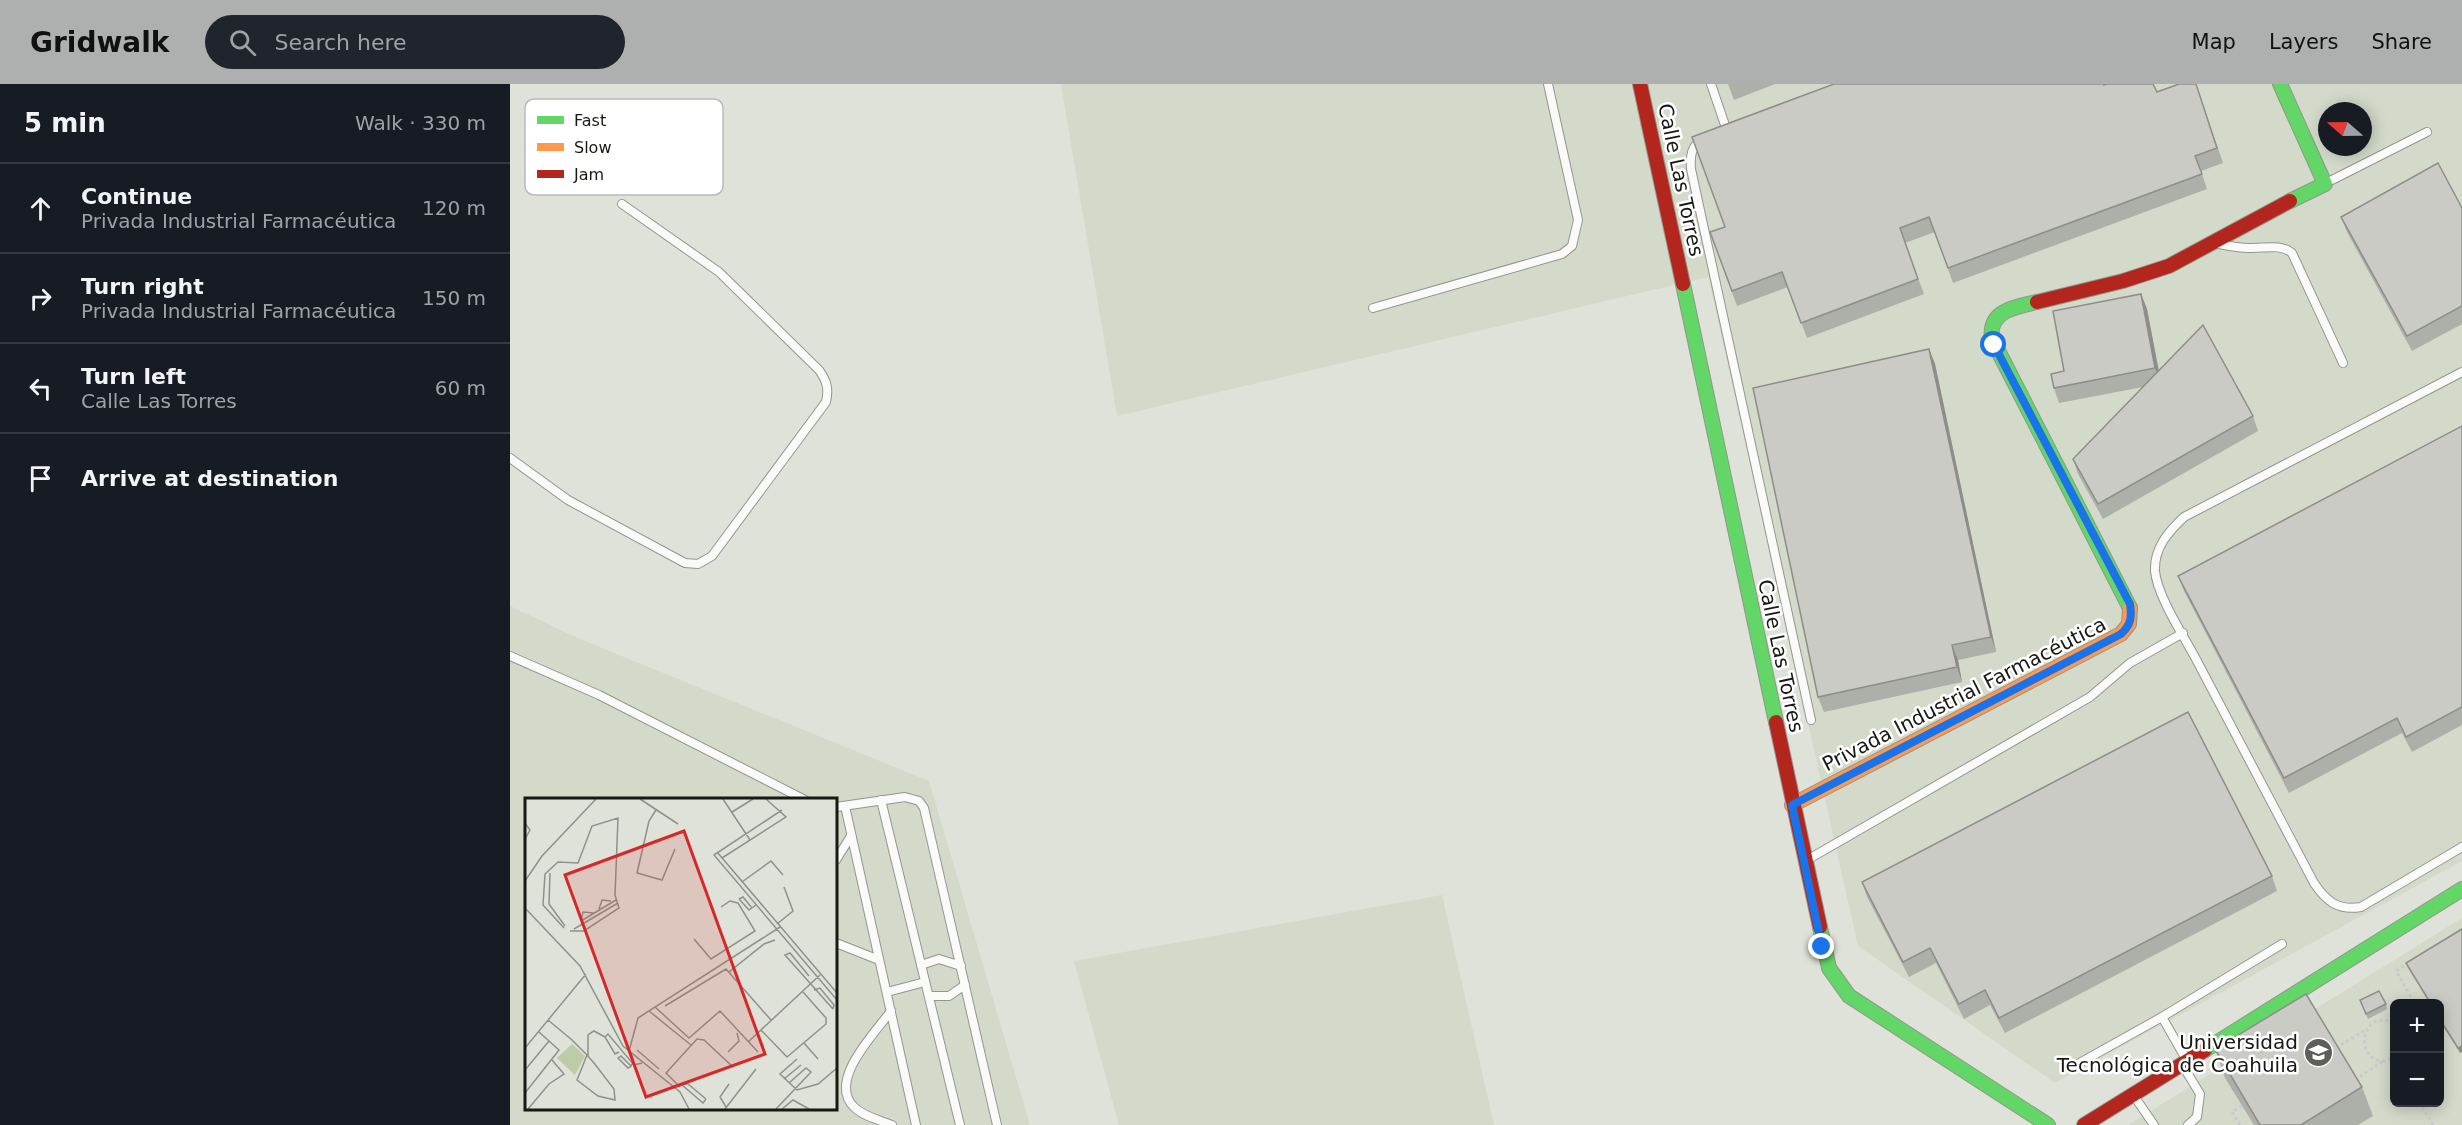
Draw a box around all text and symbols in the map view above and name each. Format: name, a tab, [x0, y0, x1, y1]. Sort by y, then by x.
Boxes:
search box	[205, 15, 625, 69]
text: Gridwalk	[30, 26, 169, 59]
icon: search	[226, 26, 259, 59]
text: Search here	[274, 30, 407, 55]
text: Map	[2192, 30, 2236, 54]
text: Layers	[2269, 30, 2338, 54]
text: Share	[2371, 30, 2432, 54]
legend	[525, 99, 723, 195]
street label: Calle Las Torres	[1653, 101, 1709, 259]
north arrow	[2318, 102, 2372, 156]
text: 5 min	[24, 108, 106, 138]
text: Walk · 330 m	[355, 111, 486, 135]
text: Fast	[574, 111, 606, 130]
text: Slow	[574, 138, 611, 157]
text: Jam	[573, 165, 604, 184]
text: Continue	[81, 184, 192, 209]
icon: ahead	[24, 192, 57, 225]
text: 120 m	[422, 196, 486, 220]
text: Privada Industrial Farmacéutica	[81, 209, 396, 233]
text: Turn right	[81, 274, 204, 299]
icon: right	[24, 282, 57, 315]
text: 150 m	[422, 286, 486, 310]
text: Privada Industrial Farmacéutica	[81, 299, 396, 323]
route start	[1980, 331, 2006, 357]
text: Turn left	[81, 364, 186, 389]
icon: left	[24, 372, 57, 405]
text: 60 m	[435, 376, 486, 400]
text: Calle Las Torres	[81, 389, 237, 413]
icon: arrive	[24, 462, 57, 495]
text: Arrive at destination	[81, 466, 338, 491]
street label: Calle Las Torres	[1753, 577, 1809, 735]
street label: Privada Industrial Farmacéutica	[1818, 612, 2110, 776]
inset map	[525, 798, 837, 1110]
route end	[1808, 933, 1834, 959]
map controls	[2390, 999, 2444, 1107]
button: +	[2390, 999, 2444, 1053]
place label: Universidad Tecnológica de Coahuila	[2056, 1030, 2298, 1077]
school or university icon: Universidad Tecnológica de Coahuila	[2303, 1037, 2335, 1069]
button: −	[2390, 1053, 2444, 1107]

